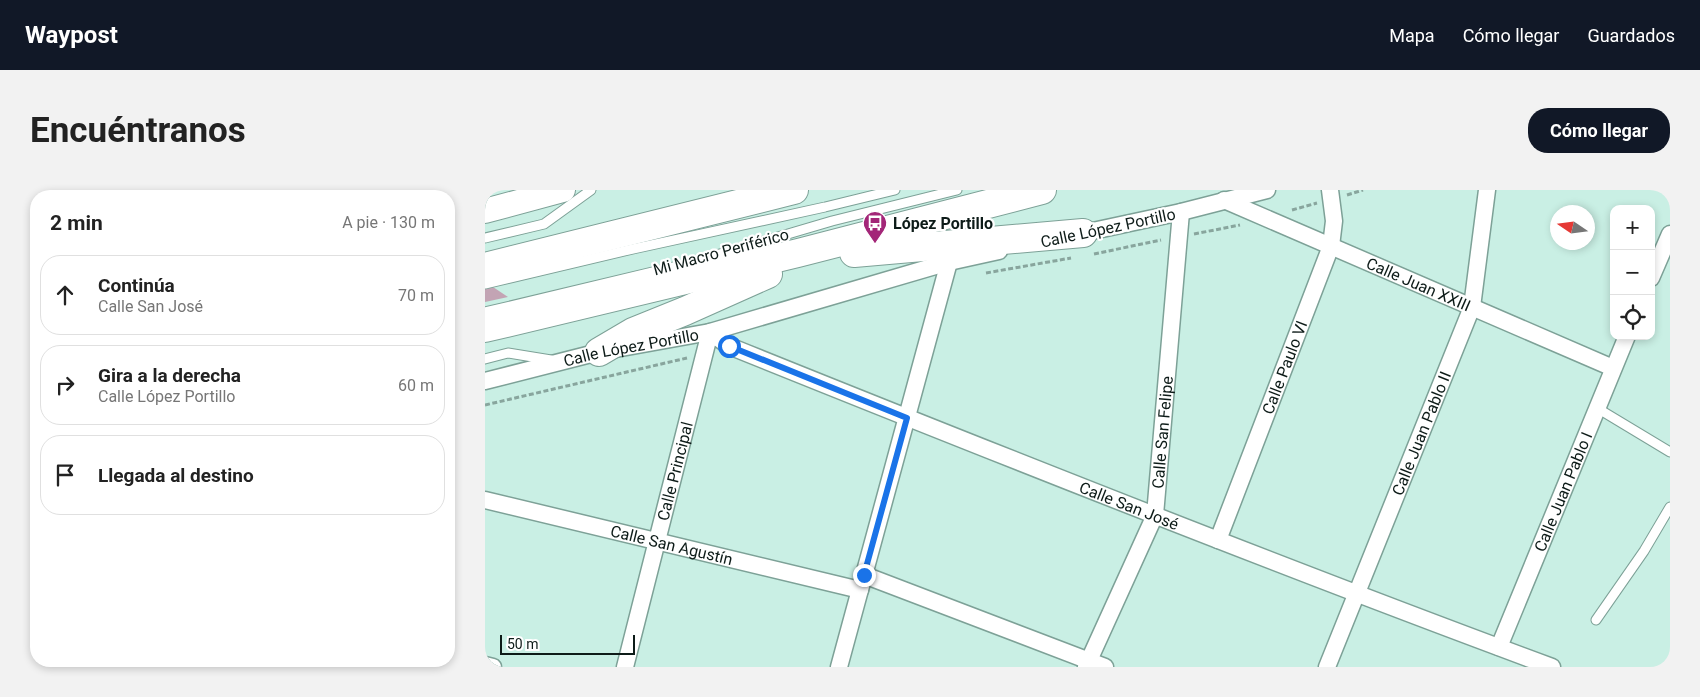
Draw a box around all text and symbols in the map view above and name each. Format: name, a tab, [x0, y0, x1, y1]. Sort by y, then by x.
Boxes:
text: Waypost	[25, 21, 118, 49]
text: Mapa	[1389, 25, 1435, 46]
text: Cómo llegar	[1463, 25, 1559, 46]
text: Guardados	[1587, 25, 1675, 46]
button: Cómo llegar	[1528, 108, 1670, 153]
text: Encuéntranos	[30, 110, 246, 151]
street label: Calle López Portillo	[1039, 204, 1177, 252]
north arrow	[1550, 205, 1595, 250]
map controls	[1610, 205, 1655, 340]
button: +	[1610, 205, 1655, 250]
bus stop icon: López Portillo	[862, 210, 888, 244]
text: 2 min	[50, 211, 103, 235]
text: A pie · 130 m	[342, 213, 435, 232]
place label: López Portillo	[893, 214, 993, 233]
street label: Mi Macro Periférico	[651, 225, 791, 279]
button: −	[1610, 250, 1655, 295]
street label: Calle Juan XXIII	[1364, 253, 1474, 315]
text: Continúa	[98, 274, 175, 297]
icon: ahead	[51, 281, 79, 309]
text: 70 m	[398, 286, 434, 305]
button: locate	[1610, 295, 1655, 340]
text: Calle San José	[98, 297, 203, 316]
street label: Calle Paulo VI	[1258, 318, 1311, 417]
street label: Calle López Portillo	[561, 325, 700, 370]
route start	[718, 335, 741, 358]
text: Gira a la derecha	[98, 364, 241, 387]
street label: Calle Juan Pablo II	[1388, 369, 1455, 498]
icon: right	[51, 371, 79, 399]
street label: Calle San Felipe	[1148, 375, 1176, 489]
text: 60 m	[398, 376, 434, 395]
text: Calle López Portillo	[98, 387, 235, 406]
street label: Calle Principal	[653, 420, 696, 523]
street label: Calle Juan Pablo I	[1530, 429, 1596, 554]
icon: arrive	[51, 461, 79, 489]
text: Llegada al destino	[98, 464, 254, 487]
street label: Calle San José	[1077, 477, 1182, 533]
street label: Calle San Agustín	[609, 521, 735, 569]
route end	[853, 564, 876, 587]
scale bar	[500, 632, 635, 655]
text: 50 m	[507, 636, 539, 652]

